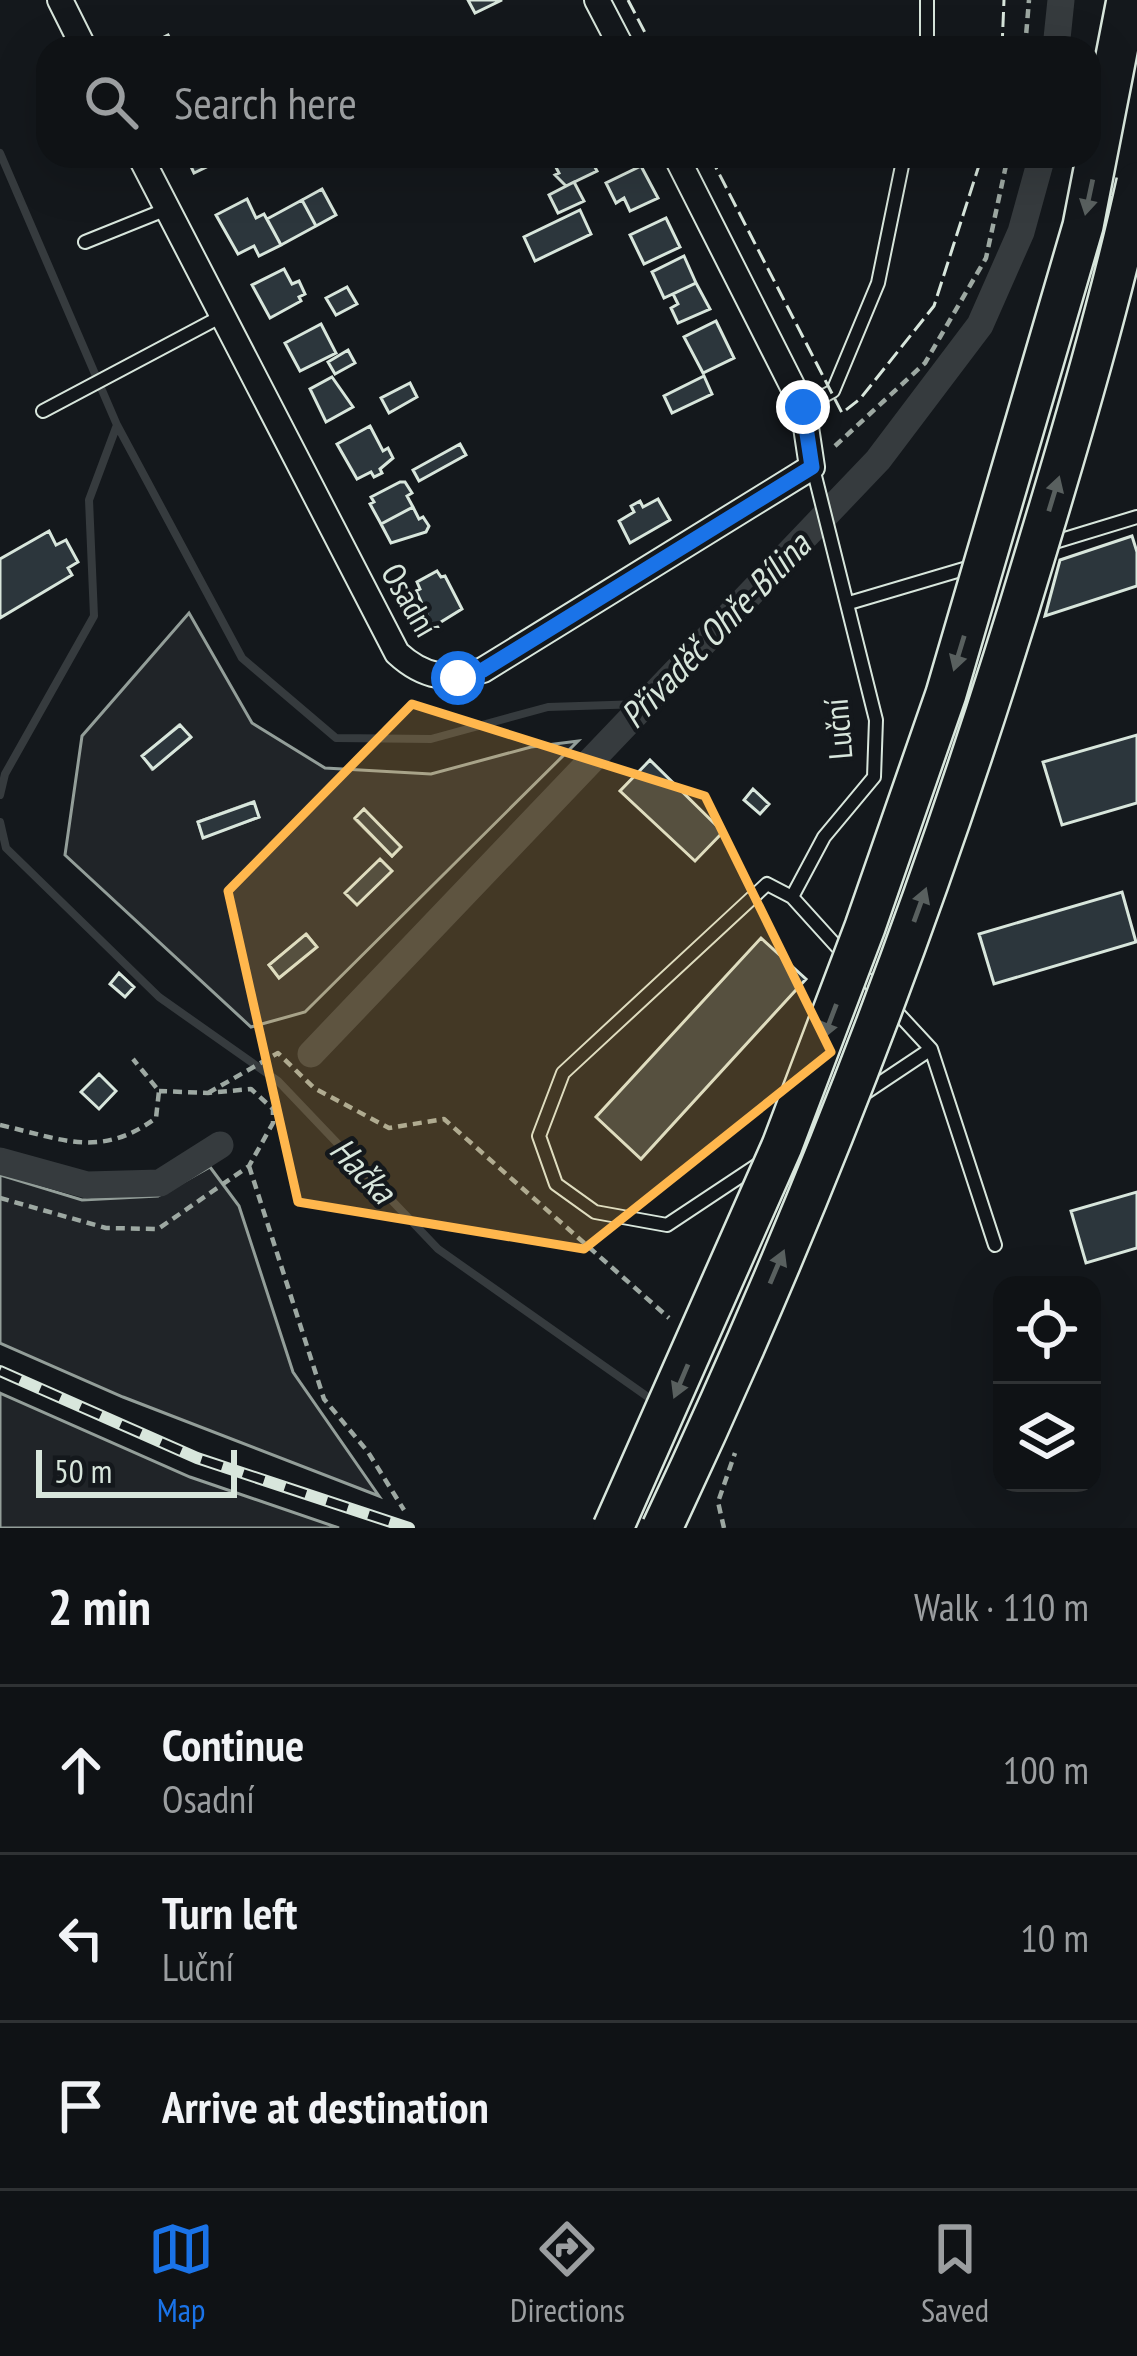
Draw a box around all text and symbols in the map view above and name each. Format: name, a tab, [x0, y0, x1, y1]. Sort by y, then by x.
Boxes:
search box	[36, 36, 1101, 168]
icon: search	[78, 69, 144, 135]
text: Search here	[174, 73, 357, 131]
one-way arrow	[1078, 179, 1097, 217]
route end	[776, 380, 830, 434]
one-way arrow	[1046, 475, 1064, 512]
water label: Přivaděč Ohře-Bílina	[609, 521, 821, 737]
street label: Osadní	[372, 555, 449, 644]
one-way arrow	[949, 635, 967, 672]
route start	[431, 651, 485, 705]
street label: Luční	[813, 697, 862, 761]
one-way arrow	[912, 886, 930, 922]
one-way arrow	[819, 1003, 838, 1039]
water label: Hačka	[320, 1126, 407, 1214]
one-way arrow	[768, 1249, 787, 1285]
map controls	[993, 1276, 1101, 1492]
button: locate	[993, 1276, 1101, 1384]
one-way arrow	[670, 1364, 690, 1399]
button: layers	[993, 1384, 1101, 1492]
scale bar	[36, 1444, 237, 1497]
text: 50 m	[54, 1449, 112, 1492]
text: 2 min	[48, 1573, 151, 1639]
text: Walk · 110 m	[914, 1581, 1089, 1632]
text: Continue	[162, 1715, 304, 1773]
icon: ahead	[48, 1737, 114, 1803]
text: 100 m	[1003, 1744, 1089, 1795]
text: Osadní	[162, 1773, 255, 1824]
text: Turn left	[162, 1883, 297, 1941]
icon: left	[48, 1905, 114, 1971]
text: 10 m	[1020, 1912, 1089, 1963]
text: Luční	[162, 1941, 234, 1992]
icon: arrive	[48, 2073, 114, 2139]
text: Arrive at destination	[162, 2077, 489, 2135]
tab: Map	[148, 2216, 214, 2331]
tab: Directions	[510, 2216, 625, 2331]
tab: Saved	[921, 2216, 989, 2331]

